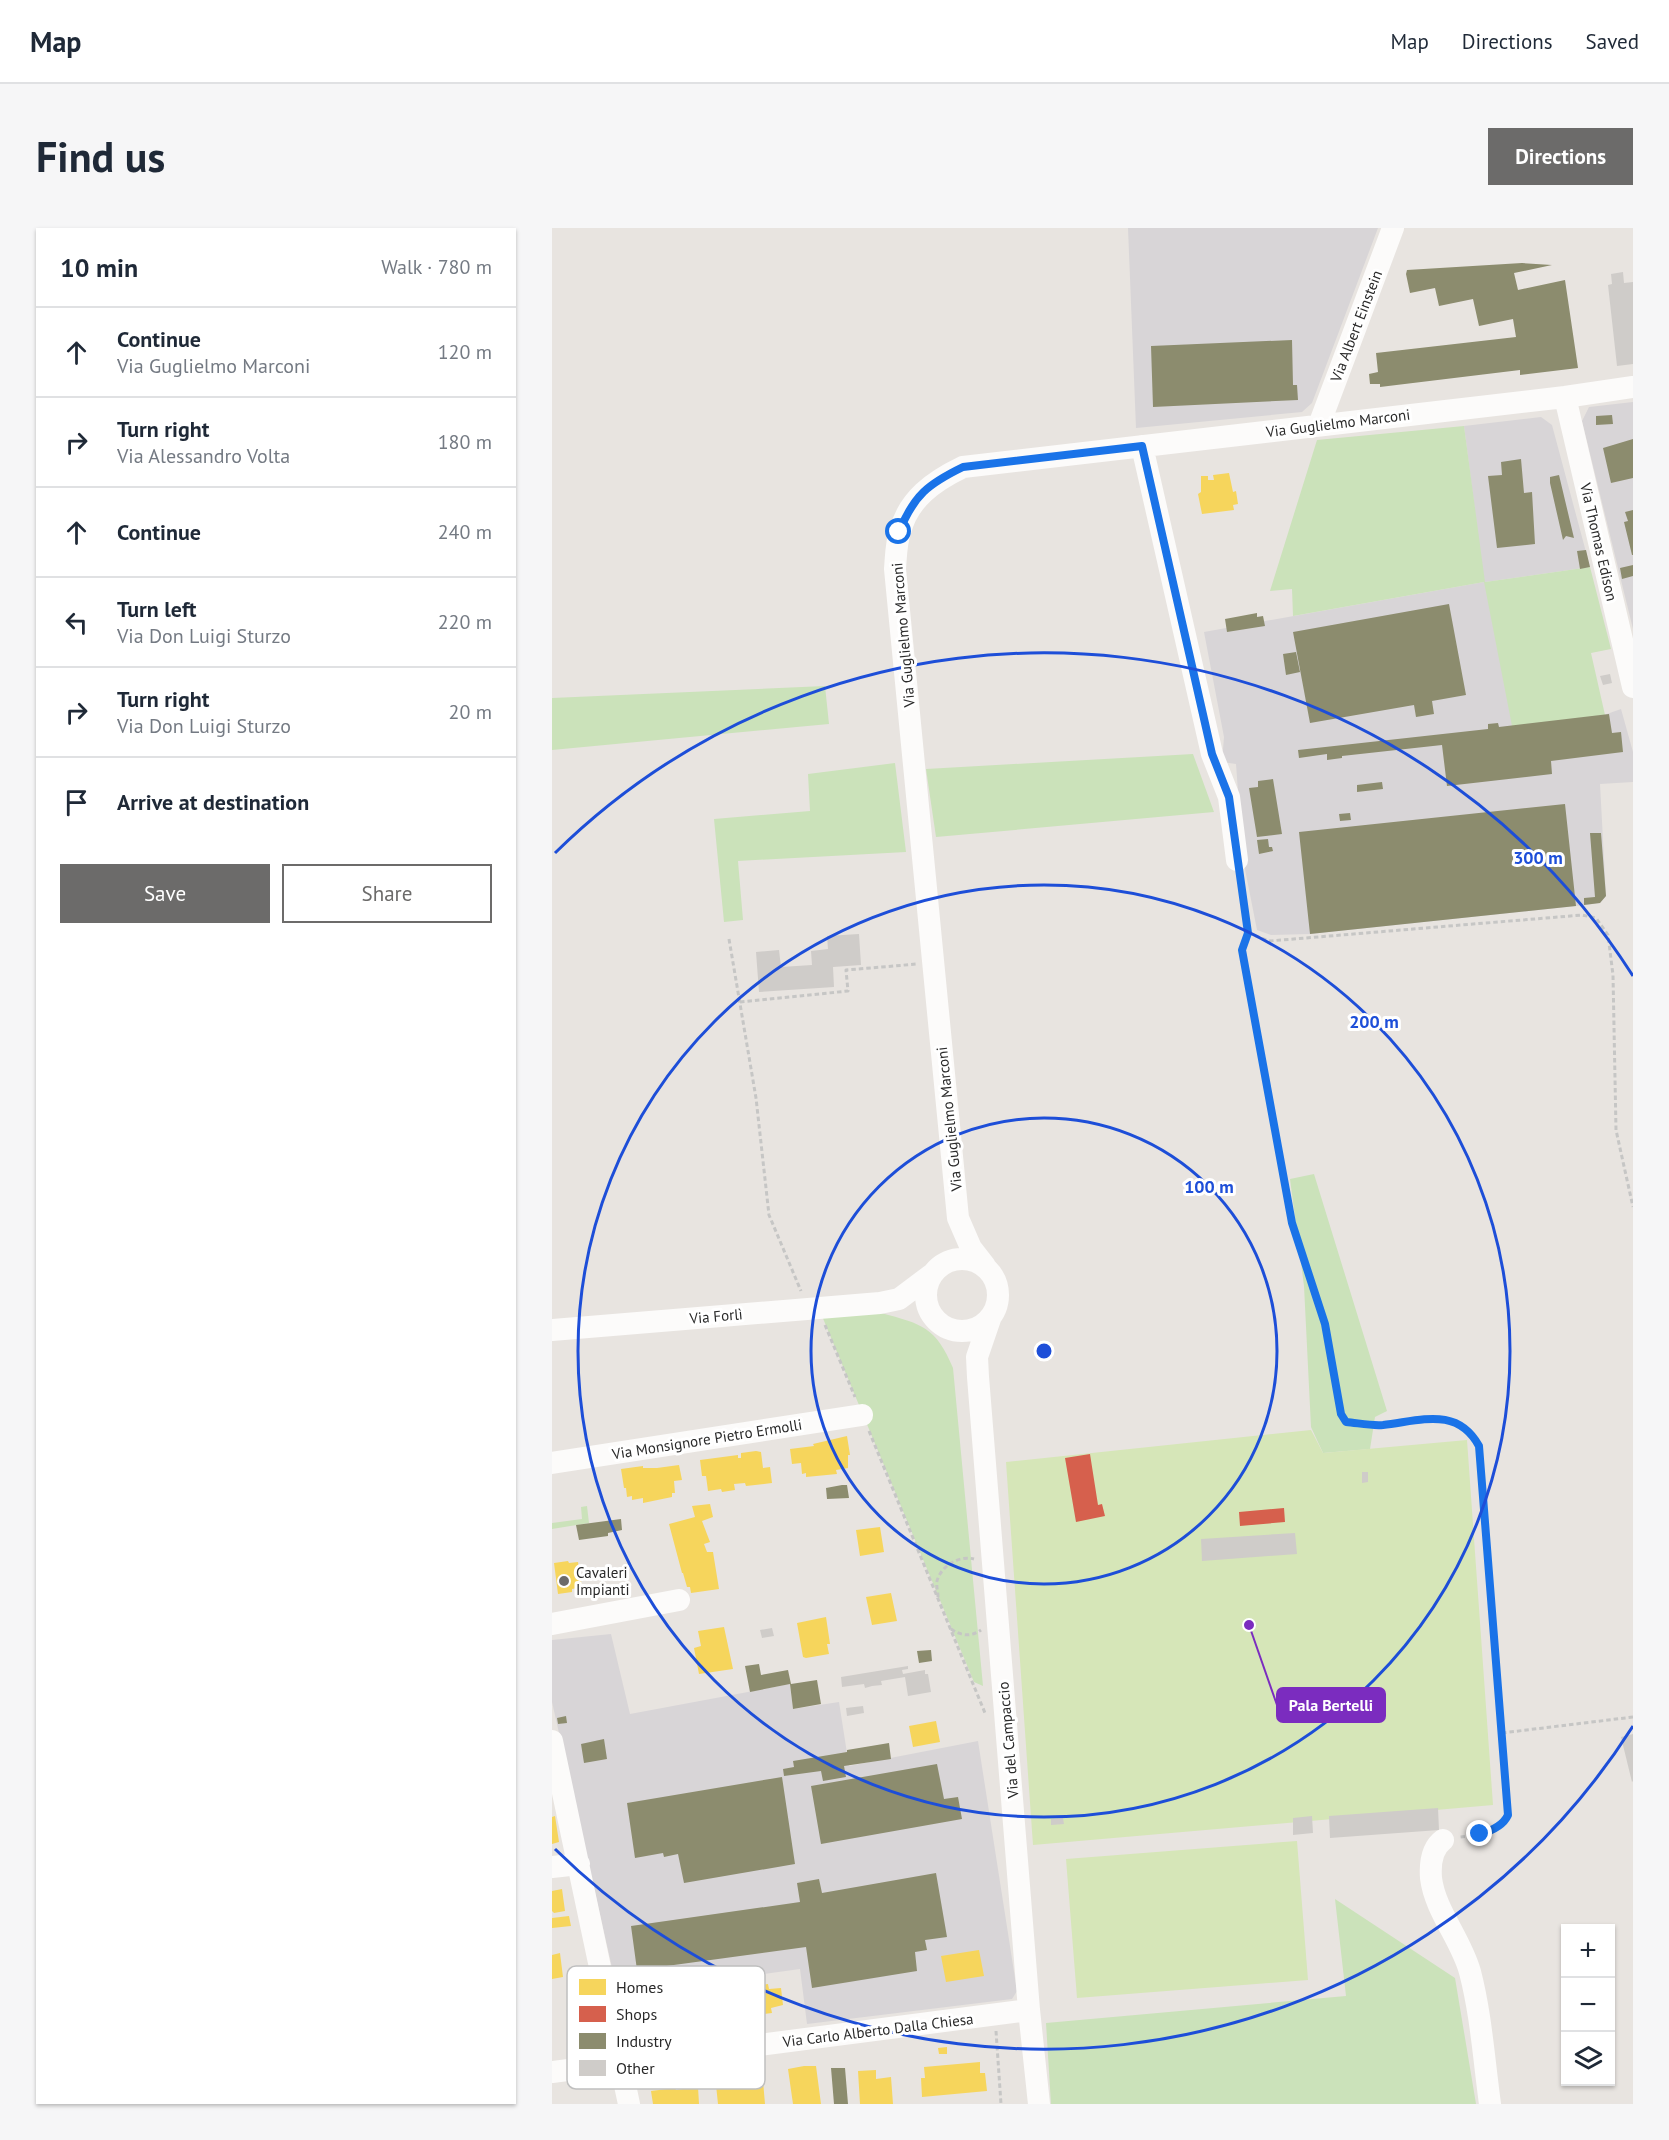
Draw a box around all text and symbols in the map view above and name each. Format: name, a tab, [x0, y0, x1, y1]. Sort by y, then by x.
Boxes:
text: Map	[30, 23, 81, 60]
text: Map	[1390, 28, 1429, 55]
text: Directions	[1462, 28, 1553, 55]
text: Saved	[1586, 28, 1639, 55]
button: Directions	[1488, 128, 1633, 185]
text: Find us	[36, 129, 165, 184]
text: 10 min	[60, 251, 138, 284]
text: Walk · 780 m	[381, 254, 492, 280]
street label: Via Albert Einstein	[1326, 267, 1386, 386]
text: Continue	[117, 325, 201, 353]
icon: ahead	[60, 336, 93, 369]
text: 120 m	[438, 339, 492, 365]
text: Via Guglielmo Marconi	[117, 353, 310, 379]
street label: Via Guglielmo Marconi	[1264, 405, 1411, 441]
text: Turn right	[117, 415, 209, 443]
icon: right	[60, 426, 93, 459]
text: 180 m	[438, 429, 492, 455]
text: Via Alessandro Volta	[117, 443, 290, 469]
street label: Via Thomas Edison	[1576, 480, 1622, 603]
icon: ahead	[60, 516, 93, 549]
text: Continue	[117, 518, 201, 546]
route start	[885, 518, 911, 544]
text: 240 m	[438, 519, 492, 545]
street label: Via Guglielmo Marconi	[887, 562, 919, 709]
text: Turn left	[117, 595, 197, 623]
icon: left	[60, 606, 93, 639]
text: 220 m	[438, 609, 492, 635]
text: Via Don Luigi Sturzo	[117, 623, 291, 649]
text: Turn right	[117, 685, 209, 713]
icon: right	[60, 696, 93, 729]
text: 20 m	[449, 699, 492, 725]
text: Via Don Luigi Sturzo	[117, 713, 291, 739]
icon: arrive	[60, 786, 93, 819]
text: Arrive at destination	[117, 788, 309, 816]
text: 300 m	[1513, 846, 1563, 869]
button: Save	[60, 864, 270, 923]
button: Share	[282, 864, 492, 923]
text: 200 m	[1349, 1010, 1399, 1033]
street label: Via Guglielmo Marconi	[932, 1046, 966, 1193]
text: 100 m	[1184, 1175, 1234, 1198]
street label: Via Forlì	[688, 1304, 743, 1328]
centre of rings	[1034, 1341, 1054, 1361]
street label: Via Monsignore Pietro Ermolli	[610, 1415, 803, 1464]
place label: Cavaleri Impianti	[576, 1563, 629, 1599]
marker: Cavaleri Impianti	[557, 1574, 571, 1588]
street label: Via del Campaccio	[993, 1681, 1023, 1800]
callout: Pala Bertelli	[1277, 1688, 1385, 1722]
text: Pala Bertelli	[1289, 1695, 1373, 1715]
route end	[1466, 1820, 1492, 1846]
map controls	[1561, 1924, 1615, 2086]
button: +	[1561, 1924, 1615, 1978]
legend	[567, 1966, 765, 2089]
text: Homes	[616, 1977, 663, 1997]
button: −	[1561, 1978, 1615, 2032]
text: Shops	[616, 2004, 657, 2024]
street label: Via Carlo Alberto Dalla Chiesa	[781, 2009, 974, 2051]
text: Industry	[616, 2031, 672, 2051]
button: layers	[1561, 2032, 1615, 2086]
text: Other	[616, 2058, 655, 2078]

